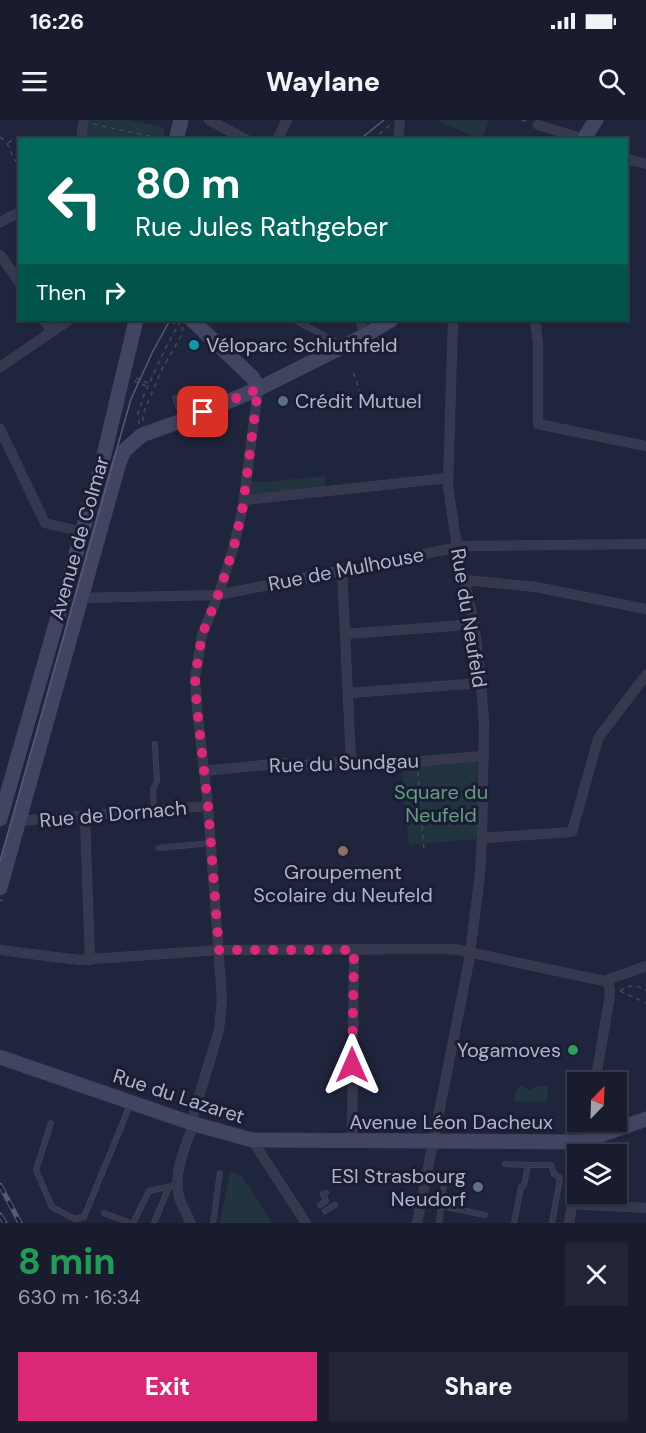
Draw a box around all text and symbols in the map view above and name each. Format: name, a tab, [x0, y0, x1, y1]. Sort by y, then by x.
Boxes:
text: 16:26	[30, 7, 84, 36]
text: Waylane	[266, 64, 380, 99]
icon: menu	[18, 65, 51, 98]
icon: search	[595, 65, 628, 98]
text: 80 m	[135, 156, 241, 211]
icon: left	[36, 162, 114, 240]
text: Rue Jules Rathgeber	[135, 209, 388, 244]
icon: right	[98, 276, 131, 309]
text: Then	[36, 278, 86, 307]
place label: Véloparc Schluthfeld	[206, 332, 398, 358]
marker: Véloparc Schluthfeld	[187, 338, 201, 352]
pin	[177, 386, 228, 437]
place label: Crédit Mutuel	[295, 388, 422, 414]
marker: Crédit Mutuel	[276, 394, 290, 408]
icon: arrive	[186, 395, 219, 428]
street label: Avenue de Colmar	[43, 453, 115, 623]
street label: Rue de Mulhouse	[266, 541, 426, 597]
street label: Rue du Neufeld	[445, 546, 493, 690]
street label: Rue du Sundgau	[269, 747, 419, 779]
park label: Square du Neufeld	[394, 779, 488, 828]
street label: Rue de Dornach	[38, 795, 188, 833]
marker: Groupement Scolaire du Neufeld	[336, 844, 350, 858]
place label: Groupement Scolaire du Neufeld	[253, 859, 433, 908]
position arrow	[320, 1033, 384, 1097]
place label: Yogamoves	[457, 1037, 561, 1063]
marker: Yogamoves	[566, 1043, 580, 1057]
street label: Rue du Lazaret	[110, 1063, 248, 1130]
north arrow	[567, 1072, 627, 1132]
map controls	[567, 1072, 627, 1204]
street label: Avenue Léon Dacheux	[349, 1109, 553, 1135]
button: layers	[567, 1144, 627, 1204]
place label: ESI Strasbourg Neudorf	[331, 1163, 466, 1212]
marker: ESI Strasbourg Neudorf	[471, 1180, 485, 1194]
text: 8 min	[18, 1238, 116, 1285]
button: close	[565, 1243, 628, 1306]
text: 630 m · 16:34	[18, 1284, 141, 1310]
button: Exit	[18, 1352, 317, 1421]
button: Share	[329, 1352, 628, 1421]

